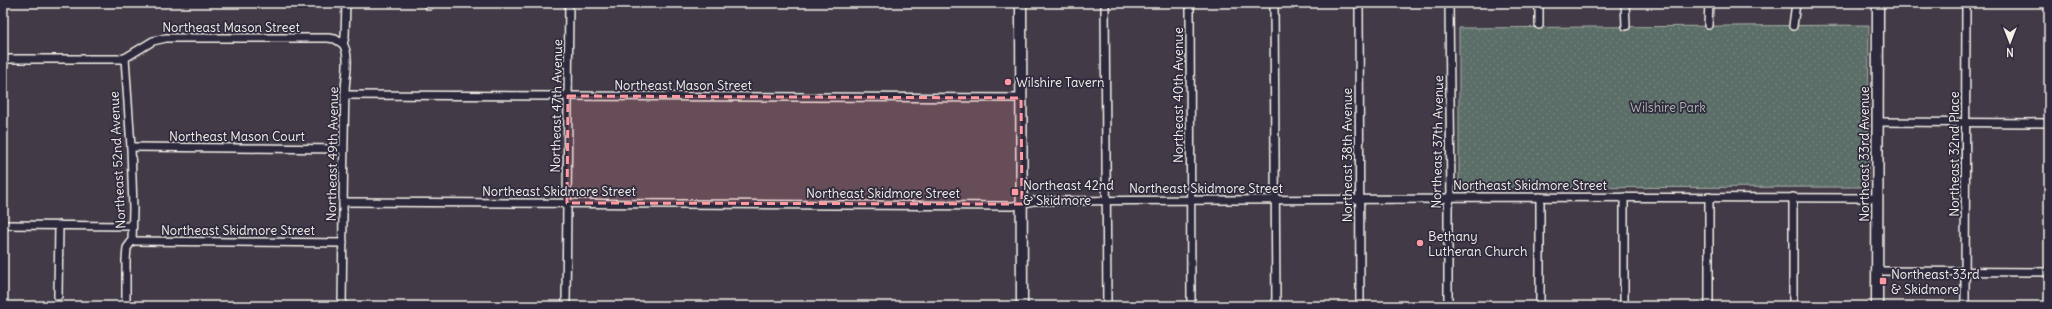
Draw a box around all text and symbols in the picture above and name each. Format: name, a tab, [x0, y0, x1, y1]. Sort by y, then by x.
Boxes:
street label: Northeast Mason Street	[162, 19, 300, 36]
north arrow	[1990, 22, 2030, 62]
street label: Northeast 40th Avenue	[1170, 27, 1187, 163]
street label: Northeast 47th Avenue	[547, 39, 566, 173]
text: N	[2006, 45, 2014, 59]
place label: Wilshire Tavern	[1016, 74, 1105, 91]
street label: Northeast 37th Avenue	[1428, 75, 1447, 209]
street label: Northeast Mason Street	[614, 77, 752, 94]
marker: Wilshire Tavern	[1003, 77, 1013, 87]
street label: Northeast 33rd Avenue	[1856, 86, 1873, 222]
street label: Northeast 49th Avenue	[323, 87, 342, 222]
street label: Northeast 38th Avenue	[1339, 88, 1356, 222]
street label: Northeast 52nd Avenue	[105, 91, 130, 229]
street label: Northeast 32nd Place	[1946, 91, 1963, 217]
park label: Wilshire Park	[1630, 99, 1706, 116]
street label: Northeast Mason Court	[169, 128, 306, 145]
place label: Northeast 42nd & Skidmore	[1023, 177, 1114, 209]
street label: Northeast Skidmore Street	[1453, 177, 1608, 194]
street label: Northeast Skidmore Street	[1129, 180, 1284, 197]
street label: Northeast Skidmore Street	[482, 183, 637, 200]
street label: Northeast Skidmore Street	[806, 185, 961, 202]
marker: Northeast 42nd & Skidmore	[1010, 187, 1020, 197]
street label: Northeast Skidmore Street	[161, 222, 316, 239]
place label: Bethany Lutheran Church	[1428, 228, 1528, 260]
marker: Bethany Lutheran Church	[1415, 238, 1425, 248]
place label: Northeast 33rd & Skidmore	[1891, 266, 1980, 298]
marker: Northeast 33rd & Skidmore	[1878, 276, 1888, 286]

